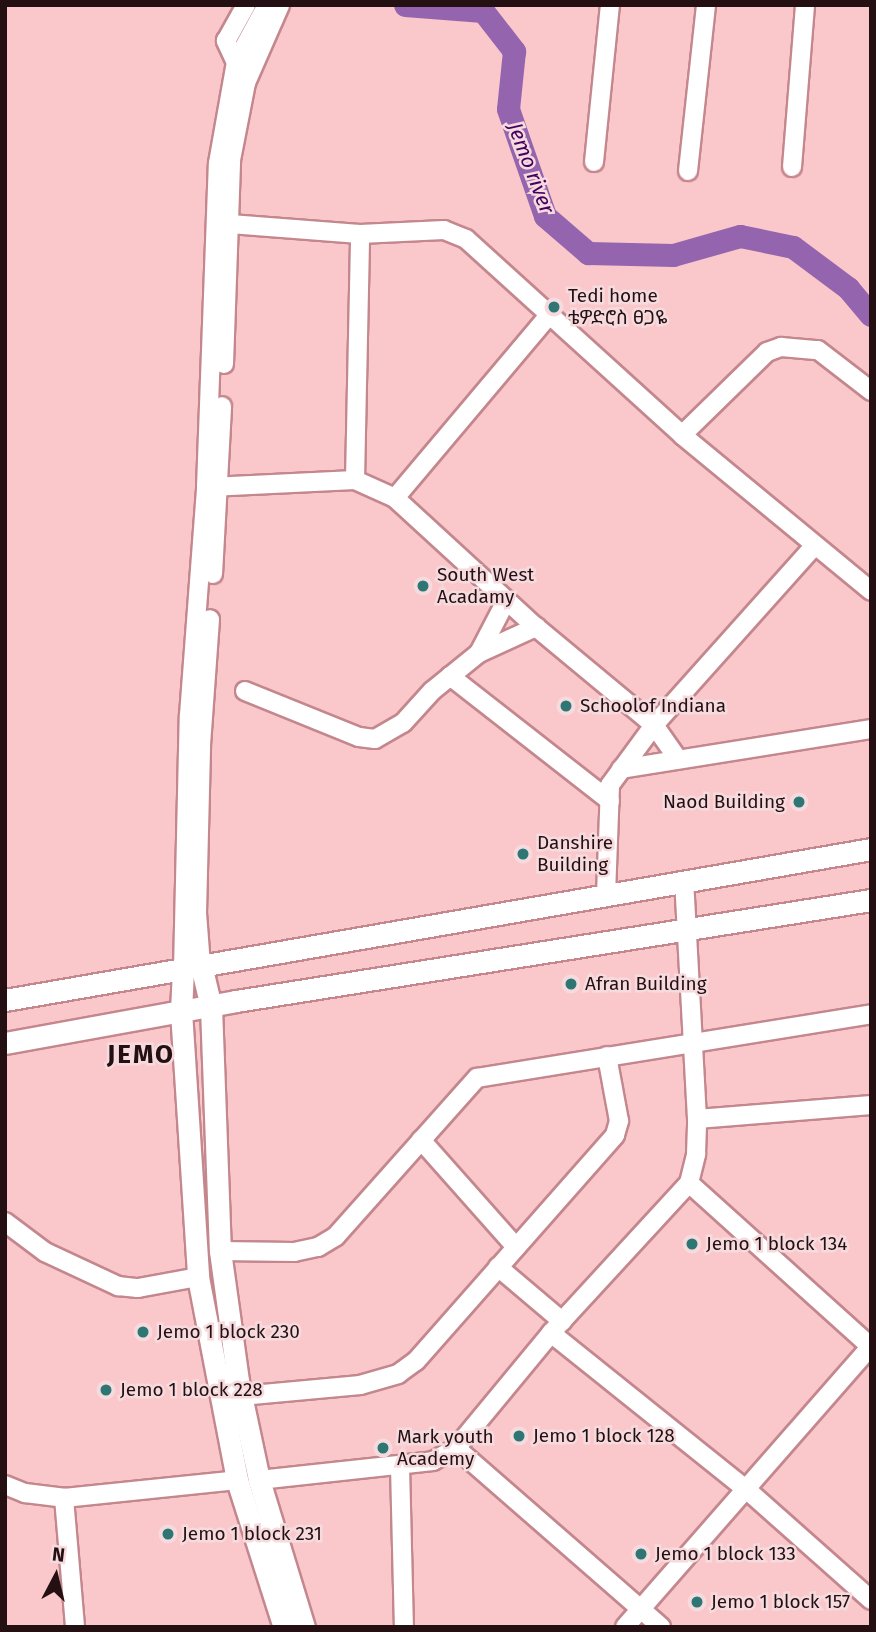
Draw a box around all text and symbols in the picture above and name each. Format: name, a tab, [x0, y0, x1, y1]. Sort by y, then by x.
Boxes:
water label: Jemo river	[502, 119, 560, 217]
place label: Tedi home ቴዎድሮስ ፀጋዬ	[568, 285, 667, 329]
marker: Tedi home ቴዎድሮስ ፀጋዬ	[546, 299, 562, 315]
place label: South West Acadamy	[437, 564, 534, 608]
marker: South West Acadamy	[415, 578, 431, 594]
place label: Schoolof Indiana	[580, 695, 726, 717]
marker: Schoolof Indiana	[558, 698, 574, 714]
place label: Naod Building	[663, 791, 785, 813]
marker: Naod Building	[791, 794, 807, 810]
place label: Danshire Building	[537, 832, 613, 876]
marker: Danshire Building	[515, 846, 531, 862]
place label: Afran Building	[585, 973, 707, 995]
marker: Afran Building	[563, 976, 579, 992]
district label: JEMO	[107, 1039, 175, 1071]
place label: Jemo 1 block 134	[706, 1233, 847, 1255]
marker: Jemo 1 block 134	[684, 1236, 700, 1252]
place label: Jemo 1 block 230	[157, 1321, 300, 1343]
marker: Jemo 1 block 230	[135, 1324, 151, 1340]
place label: Jemo 1 block 228	[120, 1379, 263, 1401]
marker: Jemo 1 block 228	[98, 1382, 114, 1398]
place label: Jemo 1 block 128	[533, 1425, 675, 1447]
place label: Mark youth Academy	[397, 1426, 494, 1470]
marker: Jemo 1 block 128	[511, 1428, 527, 1444]
marker: Mark youth Academy	[375, 1440, 391, 1456]
place label: Jemo 1 block 231	[182, 1523, 322, 1545]
marker: Jemo 1 block 231	[160, 1526, 176, 1542]
north arrow	[21, 1541, 91, 1611]
text: N	[51, 1542, 66, 1567]
place label: Jemo 1 block 133	[655, 1543, 796, 1565]
marker: Jemo 1 block 133	[633, 1546, 649, 1562]
place label: Jemo 1 block 157	[711, 1591, 850, 1613]
marker: Jemo 1 block 157	[689, 1594, 705, 1610]

